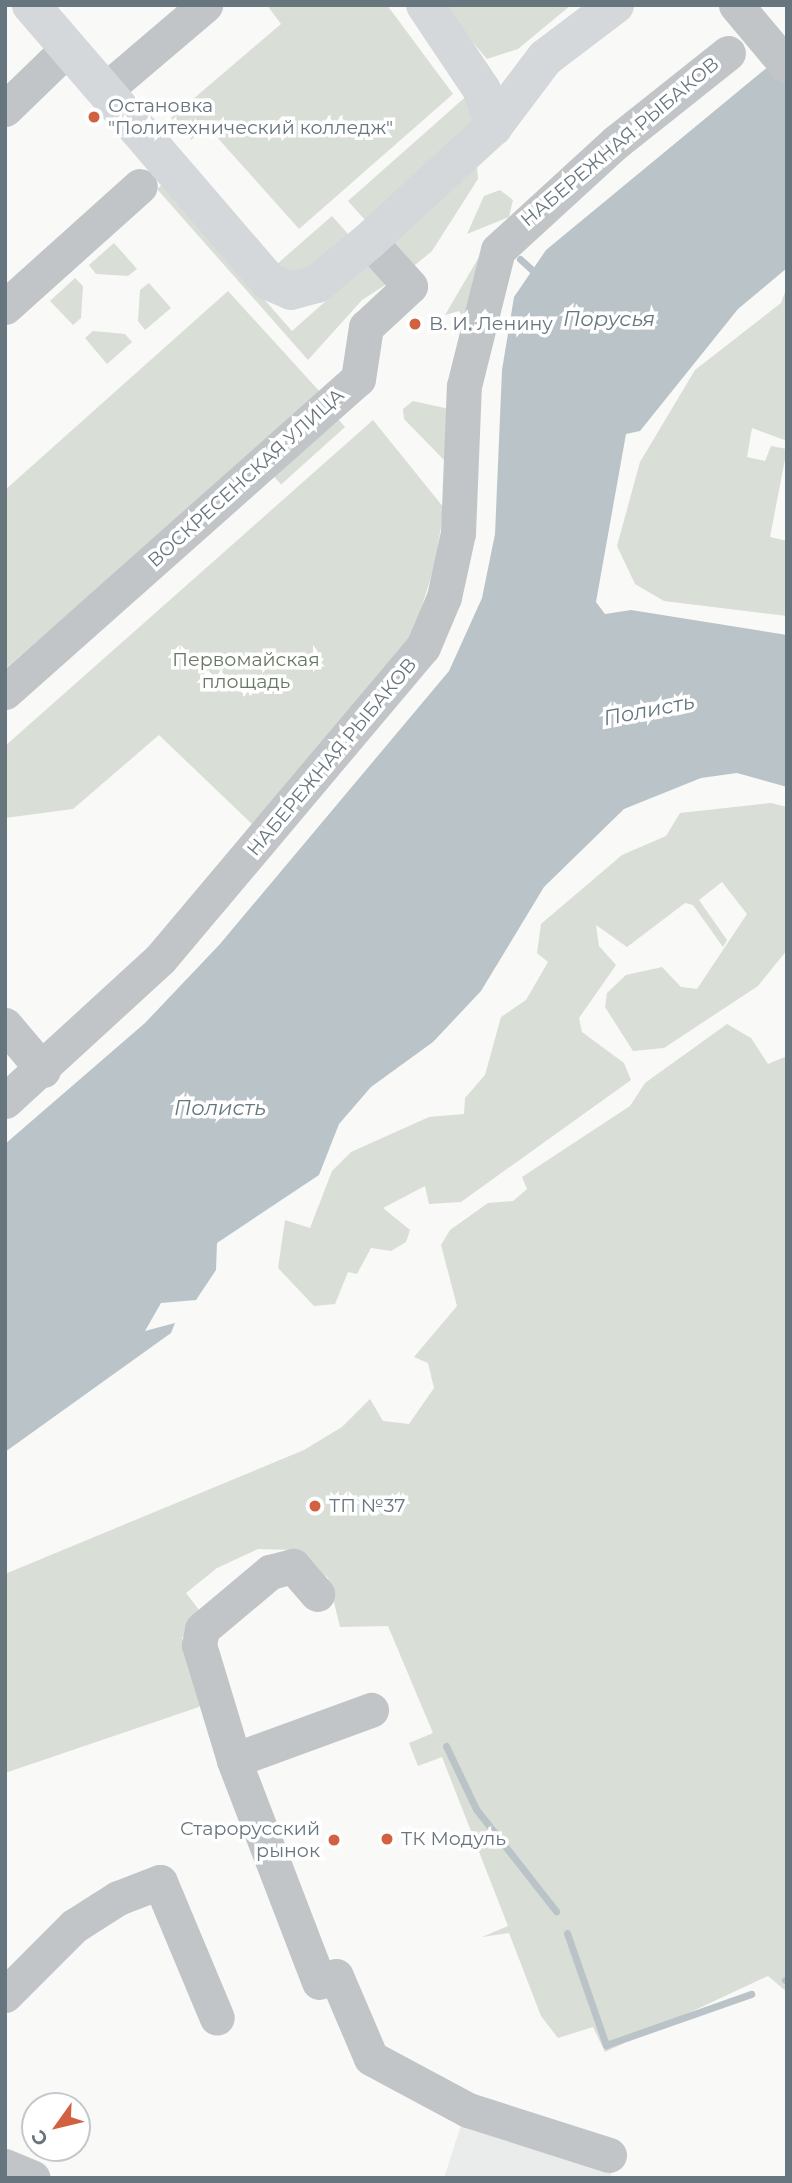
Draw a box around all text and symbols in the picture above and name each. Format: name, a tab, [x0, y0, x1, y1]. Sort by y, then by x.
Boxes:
street label: НАБЕРЕЖНАЯ РЫБАКОВ	[516, 52, 724, 232]
place label: Остановка "Политехнический колледж"	[108, 95, 393, 139]
marker: Остановка "Политехнический колледж"	[86, 109, 102, 125]
water label: Порусья	[563, 306, 655, 332]
place label: В. И. Ленину	[429, 313, 553, 335]
marker: В. И. Ленину	[407, 316, 423, 332]
street label: ВОСКРЕСЕНСКАЯ УЛИЦА	[143, 384, 349, 572]
park label: Первомайская площадь	[172, 649, 320, 693]
street label: НАБЕРЕЖНАЯ РЫБАКОВ	[242, 653, 422, 861]
water label: Полисть	[601, 689, 697, 731]
water label: Полисть	[174, 1095, 266, 1121]
place label: ТП №37	[329, 1495, 405, 1517]
marker: ТП №37	[307, 1498, 323, 1514]
place label: Старорусский рынок	[180, 1818, 320, 1862]
place label: ТК Модуль	[401, 1828, 506, 1850]
marker: ТК Модуль	[379, 1831, 395, 1847]
marker: Старорусский рынок	[326, 1832, 342, 1848]
north arrow	[21, 2092, 91, 2162]
text: С	[26, 2126, 53, 2150]

